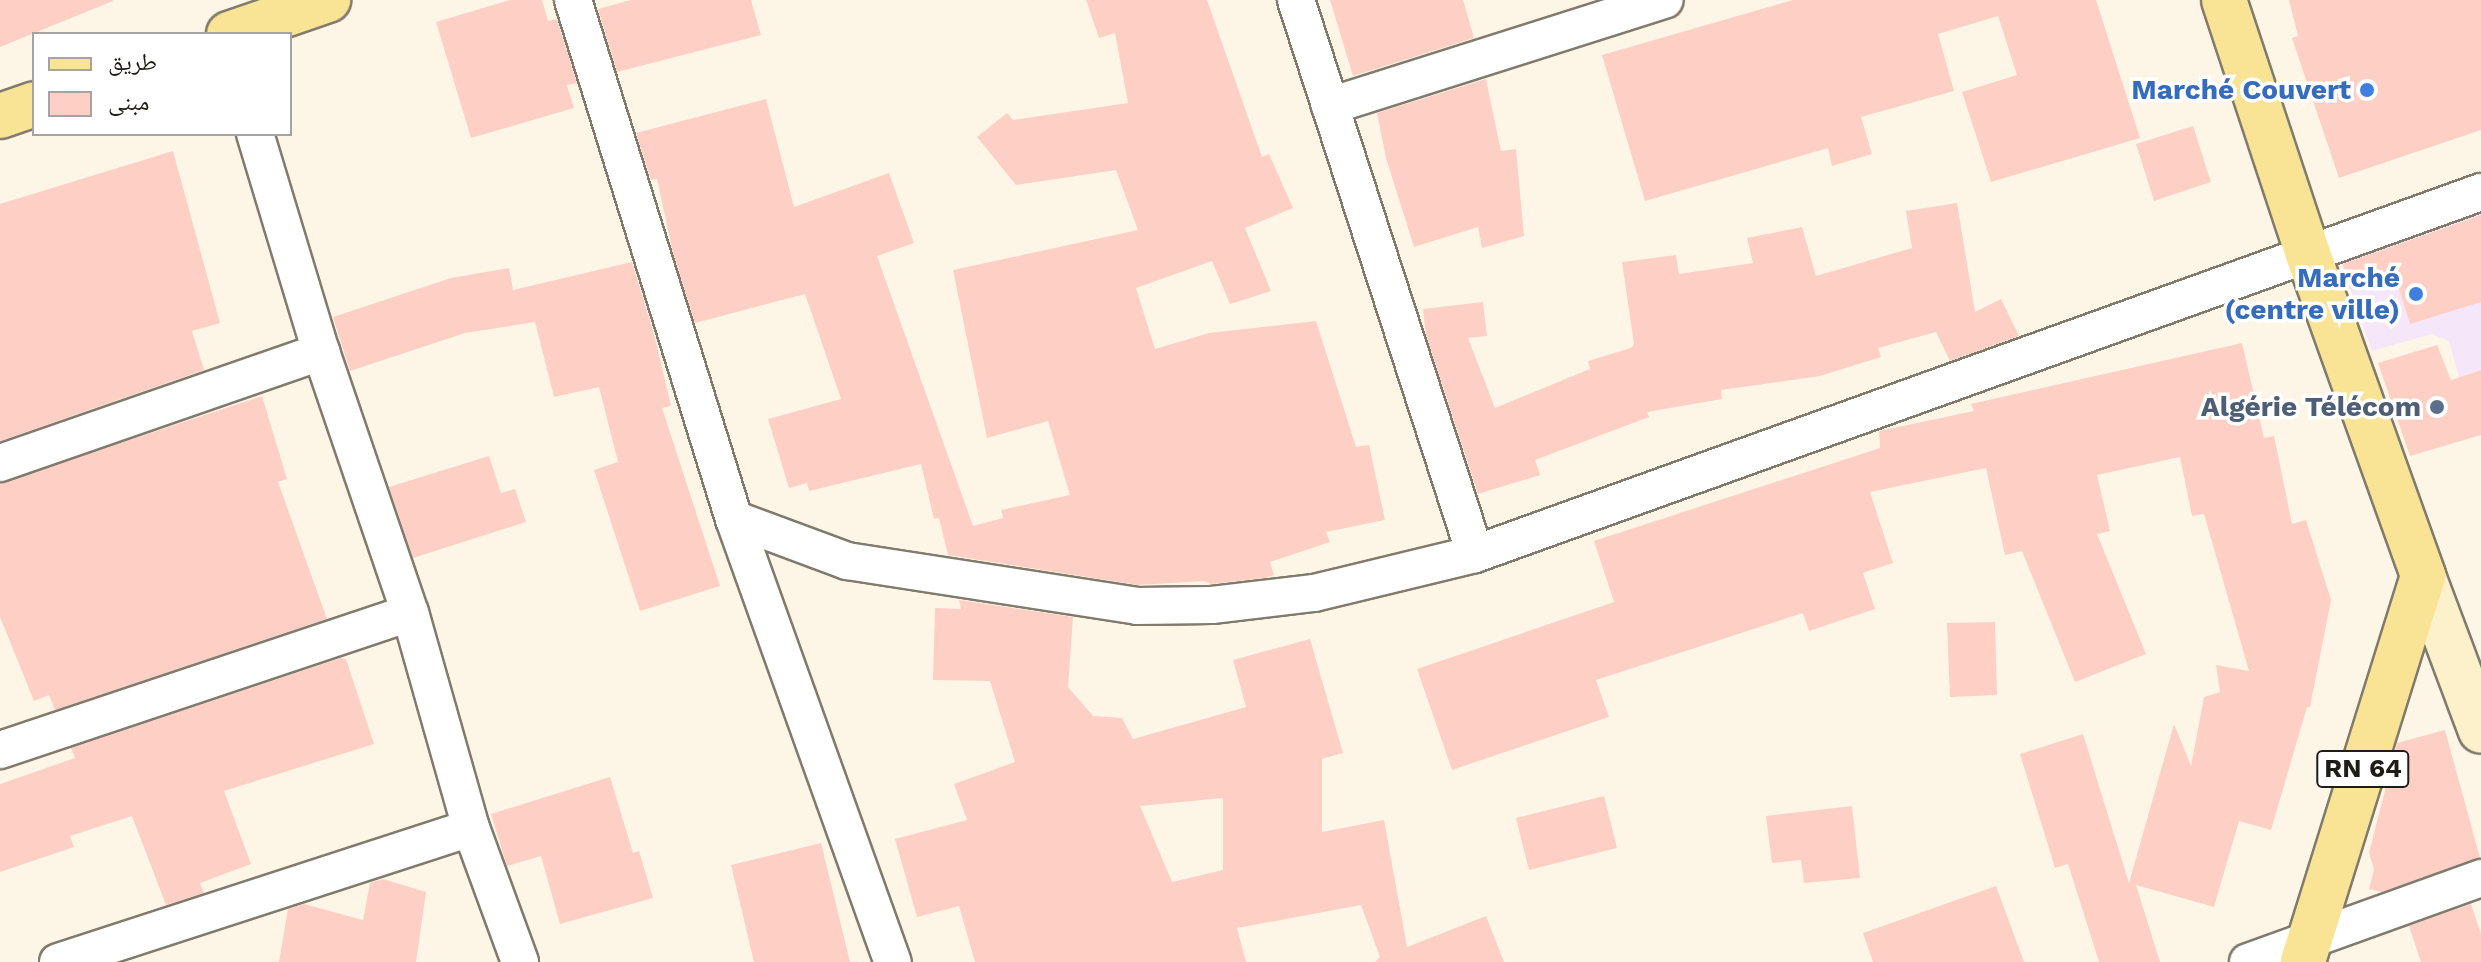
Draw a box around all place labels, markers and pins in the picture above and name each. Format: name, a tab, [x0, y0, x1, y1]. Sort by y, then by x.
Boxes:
place label: Marché Couvert	[2131, 73, 2351, 107]
marker: Marché Couvert	[2358, 81, 2376, 99]
place label: Marché (centre ville)	[2224, 261, 2400, 327]
marker: Marché (centre ville)	[2407, 285, 2425, 303]
place label: Algérie Télécom	[2200, 390, 2421, 424]
marker: Algérie Télécom	[2428, 398, 2446, 416]

